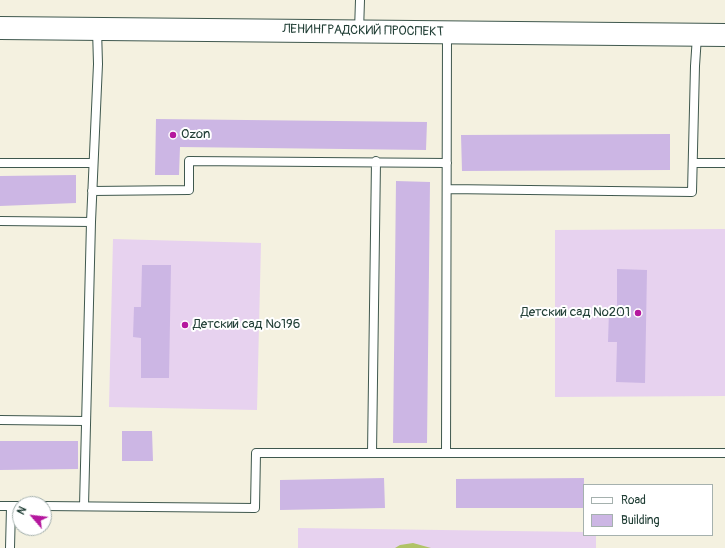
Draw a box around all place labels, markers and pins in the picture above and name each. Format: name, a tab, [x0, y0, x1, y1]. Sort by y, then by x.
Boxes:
place label: Ozon	[181, 127, 210, 143]
marker: Ozon	[168, 130, 178, 140]
place label: Детский сад №201	[521, 305, 630, 321]
marker: Детский сад №201	[633, 308, 643, 318]
place label: Детский сад №196	[193, 317, 300, 333]
marker: Детский сад №196	[180, 320, 190, 330]

